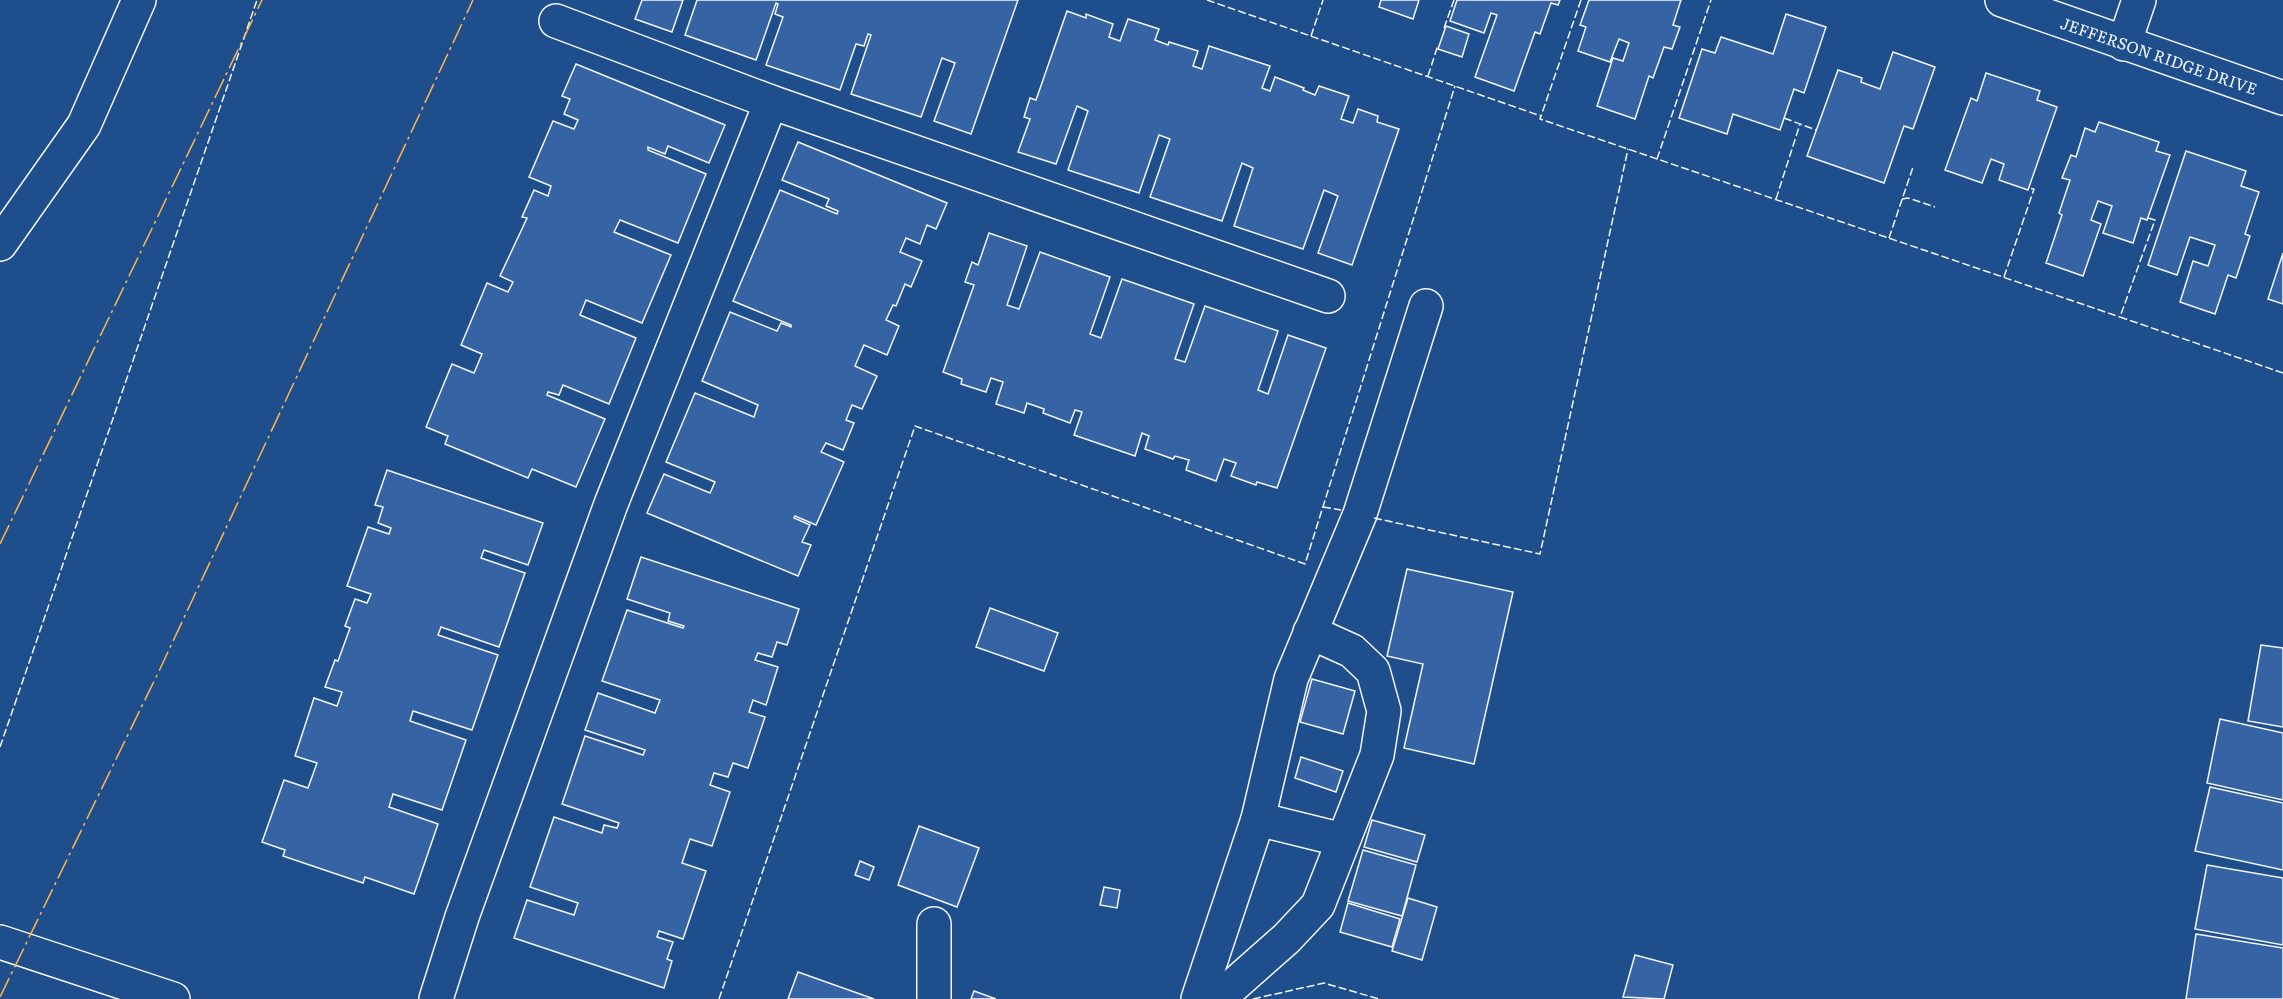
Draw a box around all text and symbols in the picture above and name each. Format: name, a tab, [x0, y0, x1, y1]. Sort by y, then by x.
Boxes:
street label: JEFFERSON RIDGE DRIVE	[2057, 10, 2261, 100]

